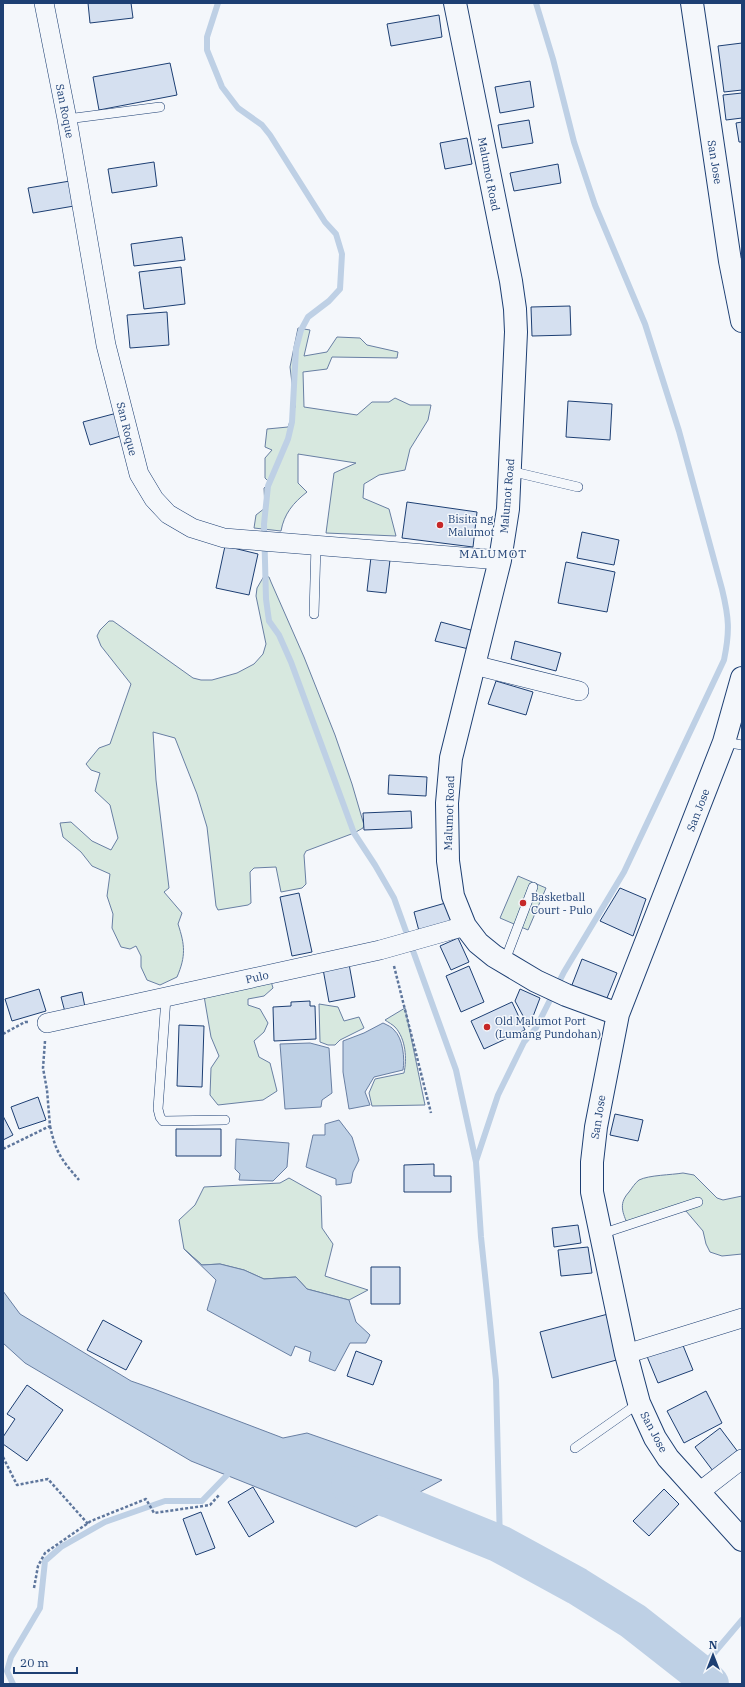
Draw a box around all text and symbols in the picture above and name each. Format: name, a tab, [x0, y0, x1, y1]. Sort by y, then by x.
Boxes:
street label: San Roque	[53, 83, 77, 139]
street label: Malumot Road	[475, 136, 503, 212]
street label: San Jose	[705, 139, 725, 185]
street label: San Roque	[114, 401, 140, 457]
street label: Malumot Road	[497, 458, 517, 534]
place label: Bisita ng Malumot	[448, 512, 494, 539]
marker: Bisita ng Malumot	[435, 520, 445, 530]
district label: MALUMOT	[459, 546, 527, 561]
street label: Malumot Road	[441, 775, 457, 851]
street label: San Jose	[683, 787, 713, 833]
place label: Basketball Court - Pulo	[531, 890, 593, 917]
marker: Basketball Court - Pulo	[518, 898, 528, 908]
street label: Pulo	[244, 968, 270, 986]
place label: Old Malumot Port (Lumang Pundohan)	[495, 1014, 601, 1041]
marker: Old Malumot Port (Lumang Pundohan)	[482, 1022, 492, 1032]
street label: San Jose	[588, 1094, 608, 1140]
street label: San Jose	[637, 1409, 671, 1455]
north arrow	[693, 1635, 733, 1675]
text: N	[709, 1638, 718, 1652]
scale bar	[14, 1649, 77, 1675]
text: 20 m	[20, 1655, 49, 1670]

